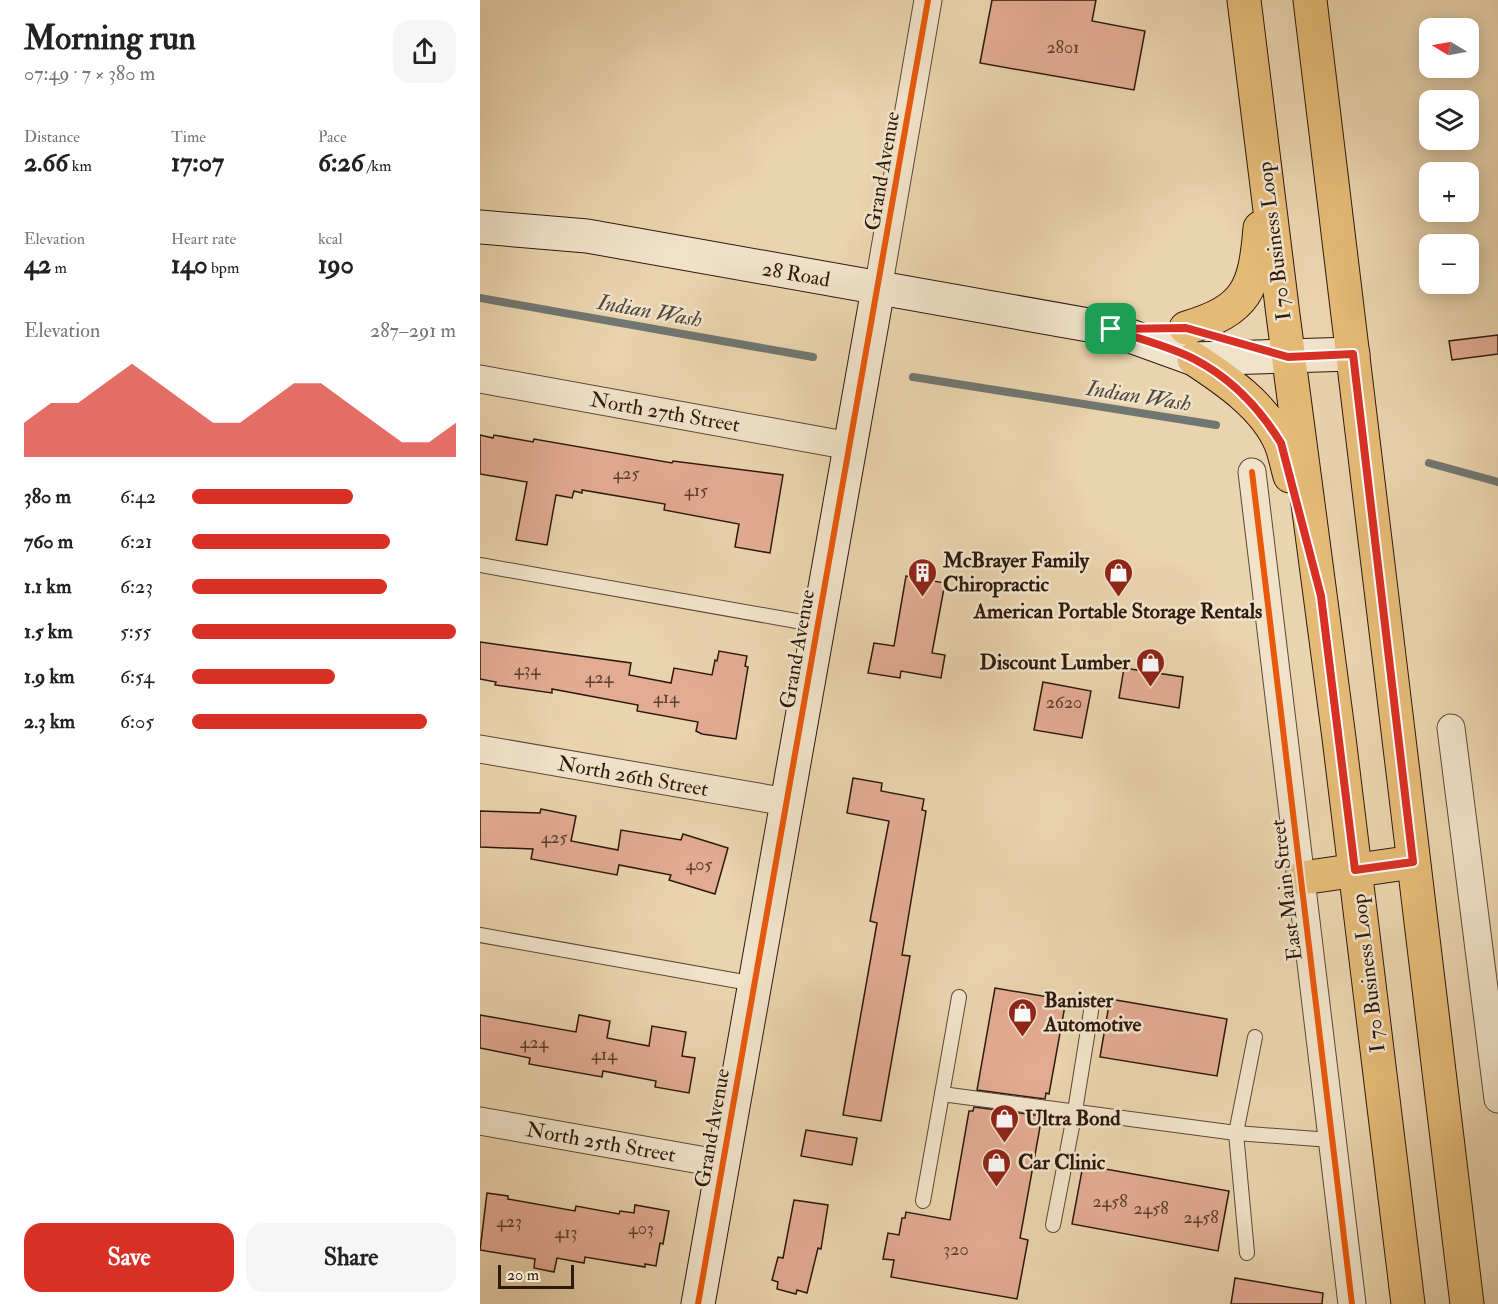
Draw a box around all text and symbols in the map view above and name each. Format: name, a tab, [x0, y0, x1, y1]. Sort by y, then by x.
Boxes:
text: Morning run	[24, 18, 196, 59]
north arrow	[1419, 18, 1479, 78]
map controls	[1419, 18, 1479, 294]
button: share	[393, 20, 456, 83]
house number: 2801	[1046, 36, 1080, 59]
text: 07:49 · 7 × 380 m	[24, 61, 155, 86]
button: layers	[1419, 90, 1479, 150]
street label: Grand Avenue	[859, 109, 906, 233]
text: Distance	[24, 127, 80, 147]
text: Time	[171, 127, 206, 147]
text: Pace	[318, 127, 347, 147]
text: 2.66	[24, 147, 68, 179]
text: 17:07	[171, 147, 224, 179]
text: 6:26	[318, 147, 364, 179]
text: km	[68, 156, 92, 176]
text: /km	[364, 156, 391, 176]
street label: I 70 Business Loop	[1251, 160, 1298, 322]
button: +	[1419, 162, 1479, 222]
text: Elevation	[24, 229, 85, 249]
text: Heart rate	[171, 229, 236, 249]
text: kcal	[318, 229, 343, 249]
button: −	[1419, 234, 1479, 294]
text: 42	[24, 249, 51, 281]
text: 140	[171, 249, 208, 281]
text: 190	[318, 249, 354, 281]
street label: 28 Road	[760, 255, 833, 294]
text: m	[51, 258, 67, 278]
text: bpm	[208, 258, 239, 278]
water label: Indian Wash	[594, 288, 704, 334]
pin	[1085, 303, 1136, 354]
icon: arrive	[1094, 312, 1127, 345]
text: Elevation	[24, 318, 100, 343]
text: 287–291 m	[370, 318, 456, 343]
water label: Indian Wash	[1083, 374, 1193, 418]
street label: North 27th Street	[588, 386, 742, 439]
house number: 425	[613, 462, 639, 485]
house number: 415	[684, 479, 708, 502]
text: 380 m	[24, 484, 71, 509]
text: 6:42	[120, 484, 156, 509]
text: 760 m	[24, 529, 73, 554]
text: 6:21	[120, 529, 152, 554]
place label: McBrayer Family Chiropractic	[942, 547, 1090, 598]
building icon: McBrayer Family Chiropractic	[906, 556, 938, 598]
shop icon: American Portable Storage Rentals	[1102, 556, 1134, 598]
text: 1.1 km	[24, 574, 71, 599]
text: 6:23	[120, 574, 153, 599]
street label: Grand Avenue	[774, 587, 821, 711]
place label: American Portable Storage Rentals	[973, 598, 1262, 625]
text: 1.5 km	[24, 619, 73, 644]
text: 5:55	[120, 619, 151, 644]
shop icon: Discount Lumber	[1135, 646, 1167, 688]
place label: Discount Lumber	[980, 649, 1131, 676]
house number: 434	[514, 658, 541, 681]
text: 1.9 km	[24, 664, 75, 689]
text: 6:54	[120, 664, 154, 689]
house number: 424	[585, 666, 615, 689]
house number: 414	[653, 686, 680, 709]
house number: 2620	[1046, 691, 1082, 714]
text: 2.3 km	[24, 709, 75, 734]
text: 6:05	[120, 709, 154, 734]
street label: North 26th Street	[555, 750, 711, 803]
street label: East Main Street	[1264, 817, 1309, 962]
house number: 425	[541, 826, 567, 849]
house number: 405	[686, 853, 713, 876]
street label: I 70 Business Loop	[1345, 892, 1392, 1054]
place label: Banister Automotive	[1043, 987, 1141, 1038]
shop icon: Banister Automotive	[1007, 996, 1039, 1038]
house number: 424	[520, 1031, 550, 1054]
house number: 414	[591, 1043, 618, 1066]
street label: Grand Avenue	[689, 1066, 736, 1190]
shop icon: Ultra Bond	[988, 1102, 1020, 1144]
place label: Ultra Bond	[1025, 1105, 1121, 1132]
street label: North 25th Street	[524, 1116, 678, 1169]
shop icon: Car Clinic	[981, 1146, 1013, 1188]
place label: Car Clinic	[1018, 1149, 1106, 1176]
house number: 2458	[1092, 1190, 1128, 1213]
house number: 2458	[1133, 1197, 1169, 1220]
house number: 2458	[1183, 1206, 1219, 1229]
house number: 423	[496, 1210, 522, 1233]
house number: 403	[628, 1217, 654, 1240]
house number: 413	[554, 1221, 578, 1244]
button: Save	[24, 1223, 234, 1292]
button: Share	[246, 1223, 456, 1292]
house number: 320	[943, 1238, 969, 1261]
scale bar	[498, 1262, 574, 1290]
text: 20 m	[507, 1265, 539, 1285]

